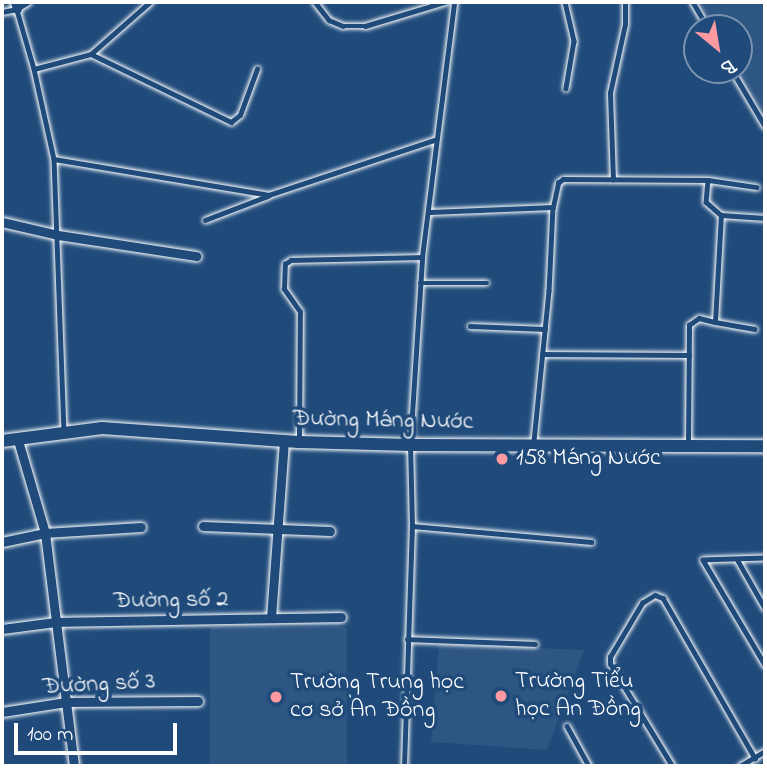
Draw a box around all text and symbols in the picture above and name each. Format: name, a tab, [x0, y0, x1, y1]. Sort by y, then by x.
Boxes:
north arrow	[683, 14, 753, 84]
text: B	[715, 51, 740, 81]
street label: Đường Máng Nước	[292, 405, 474, 437]
place label: 158 Máng Nước	[516, 445, 661, 473]
marker: 158 Máng Nước	[494, 451, 510, 467]
street label: Đường số 2	[113, 586, 229, 616]
street label: Đường số 3	[42, 668, 156, 702]
place label: Trường Tiểu học An Đồng	[515, 668, 641, 724]
place label: Trường Trung học cơ sở An Đồng	[290, 669, 464, 725]
marker: Trường Tiểu học An Đồng	[493, 688, 509, 704]
marker: Trường Trung học cơ sở An Đồng	[268, 689, 284, 705]
scale bar	[18, 708, 180, 752]
text: 100 m	[27, 720, 73, 750]

